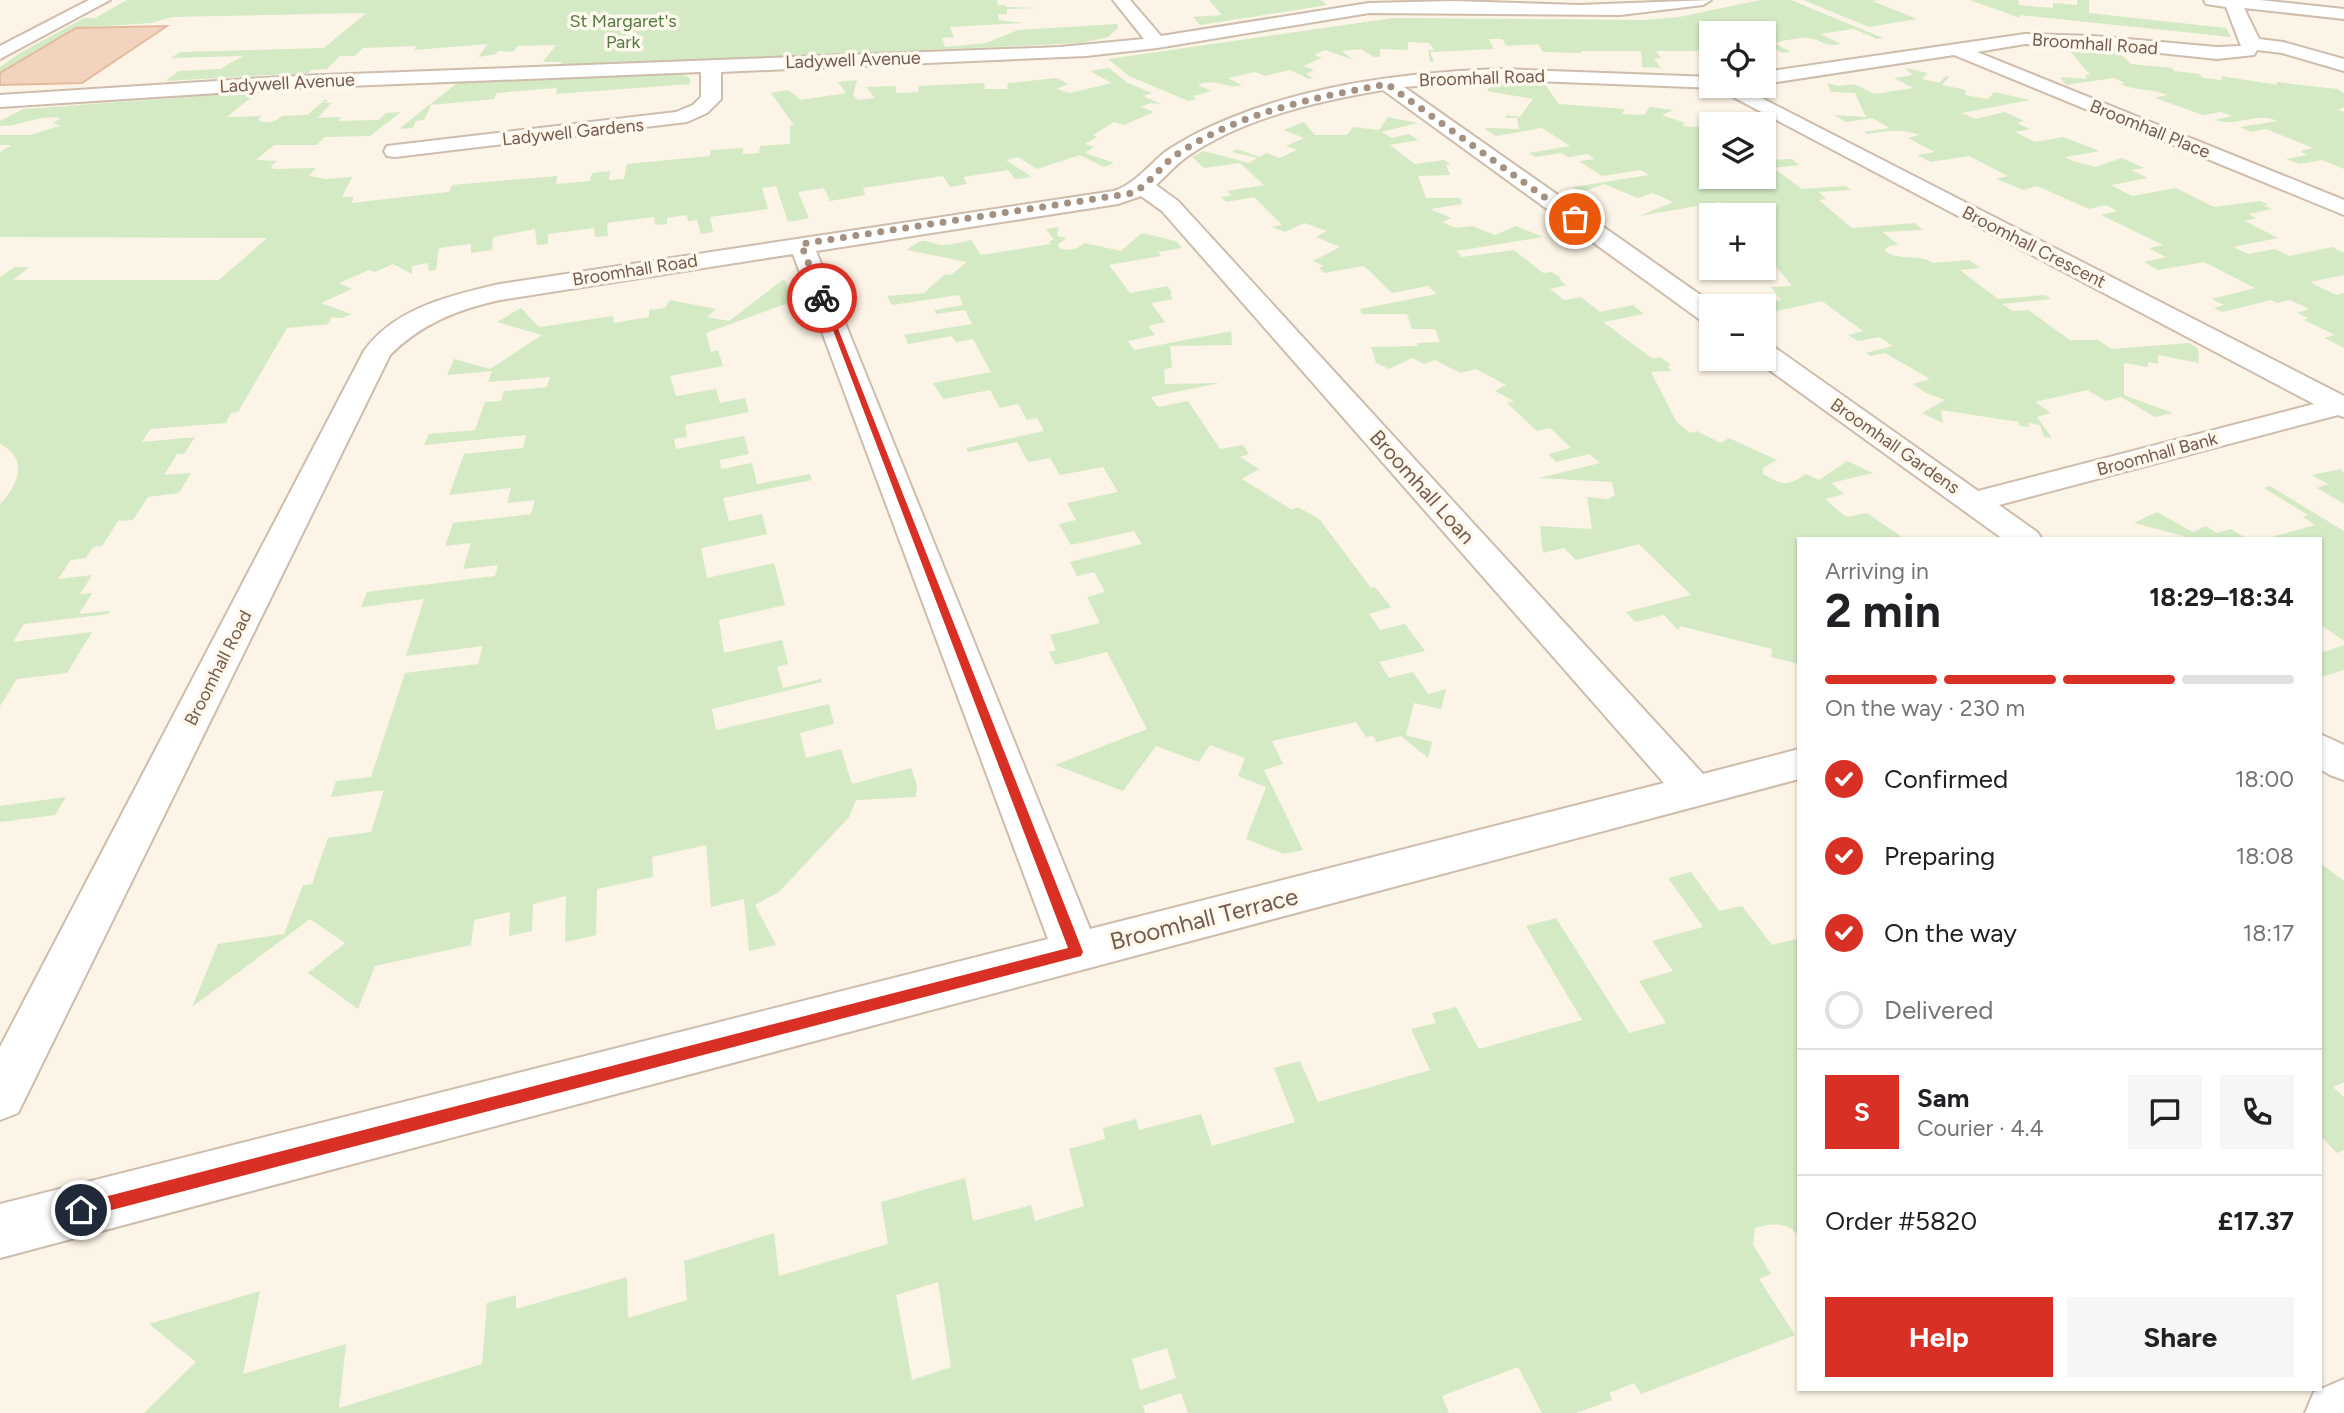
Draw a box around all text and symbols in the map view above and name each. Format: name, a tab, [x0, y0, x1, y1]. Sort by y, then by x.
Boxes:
park label: St Margaret's Park	[569, 10, 677, 53]
map controls	[1699, 21, 1776, 371]
button: locate	[1699, 21, 1776, 98]
street label: Broomhall Road	[2031, 29, 2159, 59]
street label: Ladywell Avenue	[785, 47, 921, 73]
street label: Broomhall Road	[1418, 65, 1546, 91]
street label: Ladywell Avenue	[219, 68, 355, 98]
street label: Broomhall Place	[2087, 95, 2214, 163]
button: layers	[1699, 112, 1776, 189]
street label: Ladywell Gardens	[501, 114, 645, 150]
pin	[1545, 189, 1605, 249]
icon: bag	[1556, 200, 1594, 238]
street label: Broomhall Crescent	[1958, 201, 2110, 293]
button: +	[1699, 203, 1776, 280]
street label: Broomhall Road	[571, 249, 699, 291]
courier	[787, 263, 857, 333]
icon: bike	[803, 279, 841, 317]
button: −	[1699, 294, 1776, 371]
street label: Broomhall Gardens	[1826, 393, 1964, 499]
street label: Broomhall Loan	[1365, 425, 1480, 549]
street label: Broomhall Bank	[2094, 427, 2220, 481]
text: Arriving in	[1825, 557, 1929, 585]
text: 18:29–18:34	[2149, 581, 2294, 613]
text: 2 min	[1825, 583, 1941, 639]
street label: Broomhall Road	[180, 607, 256, 729]
text: On the way · 230 m	[1825, 694, 2025, 722]
icon: check	[1825, 760, 1863, 798]
text: Confirmed	[1884, 763, 2008, 795]
text: 18:00	[2235, 765, 2294, 793]
icon: check	[1825, 837, 1863, 875]
text: Preparing	[1884, 840, 1995, 872]
text: 18:08	[2236, 842, 2294, 870]
street label: Broomhall Terrace	[1107, 881, 1301, 956]
icon: check	[1825, 914, 1863, 952]
text: On the way	[1884, 917, 2017, 949]
text: 18:17	[2243, 919, 2294, 947]
text: Delivered	[1884, 994, 1993, 1026]
button: chat	[2128, 1075, 2202, 1149]
button: phone	[2220, 1075, 2294, 1149]
text: Sam	[1917, 1082, 1969, 1114]
text: S	[1854, 1096, 1870, 1128]
text: Courier · 4.4	[1917, 1114, 2044, 1142]
pin	[51, 1180, 111, 1240]
icon: home	[62, 1191, 100, 1229]
text: Order #5820	[1825, 1205, 1977, 1237]
text: £17.37	[2218, 1205, 2294, 1237]
button: Help	[1825, 1297, 2053, 1377]
button: Share	[2067, 1297, 2294, 1377]

